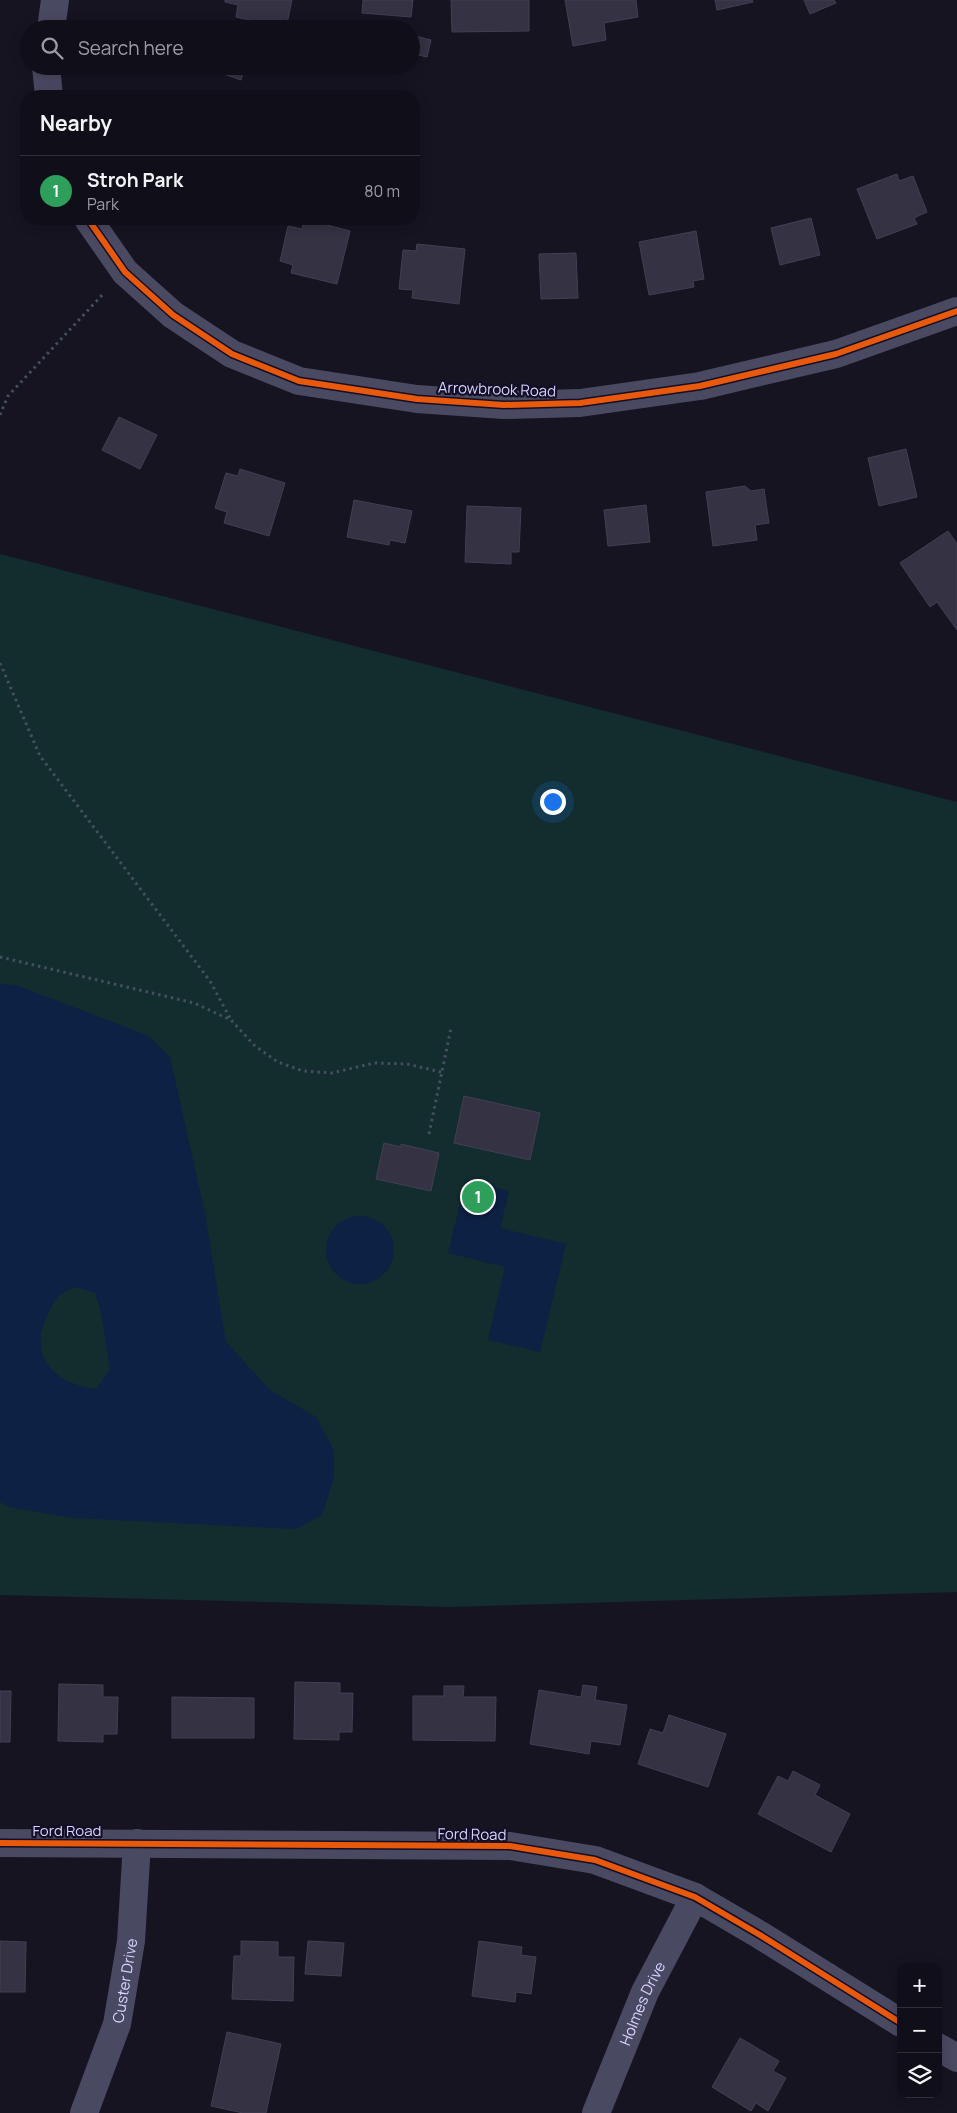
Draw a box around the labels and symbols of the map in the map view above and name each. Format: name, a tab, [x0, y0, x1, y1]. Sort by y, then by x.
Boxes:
street label: Arrowbrook Road	[438, 376, 556, 402]
your location	[540, 789, 566, 815]
pin: 1	[462, 1178, 494, 1216]
street label: Ford Road	[33, 1820, 101, 1841]
street label: Ford Road	[437, 1823, 507, 1845]
street label: Custer Drive	[107, 1936, 142, 2024]
street label: Holmes Drive	[614, 1957, 670, 2048]

